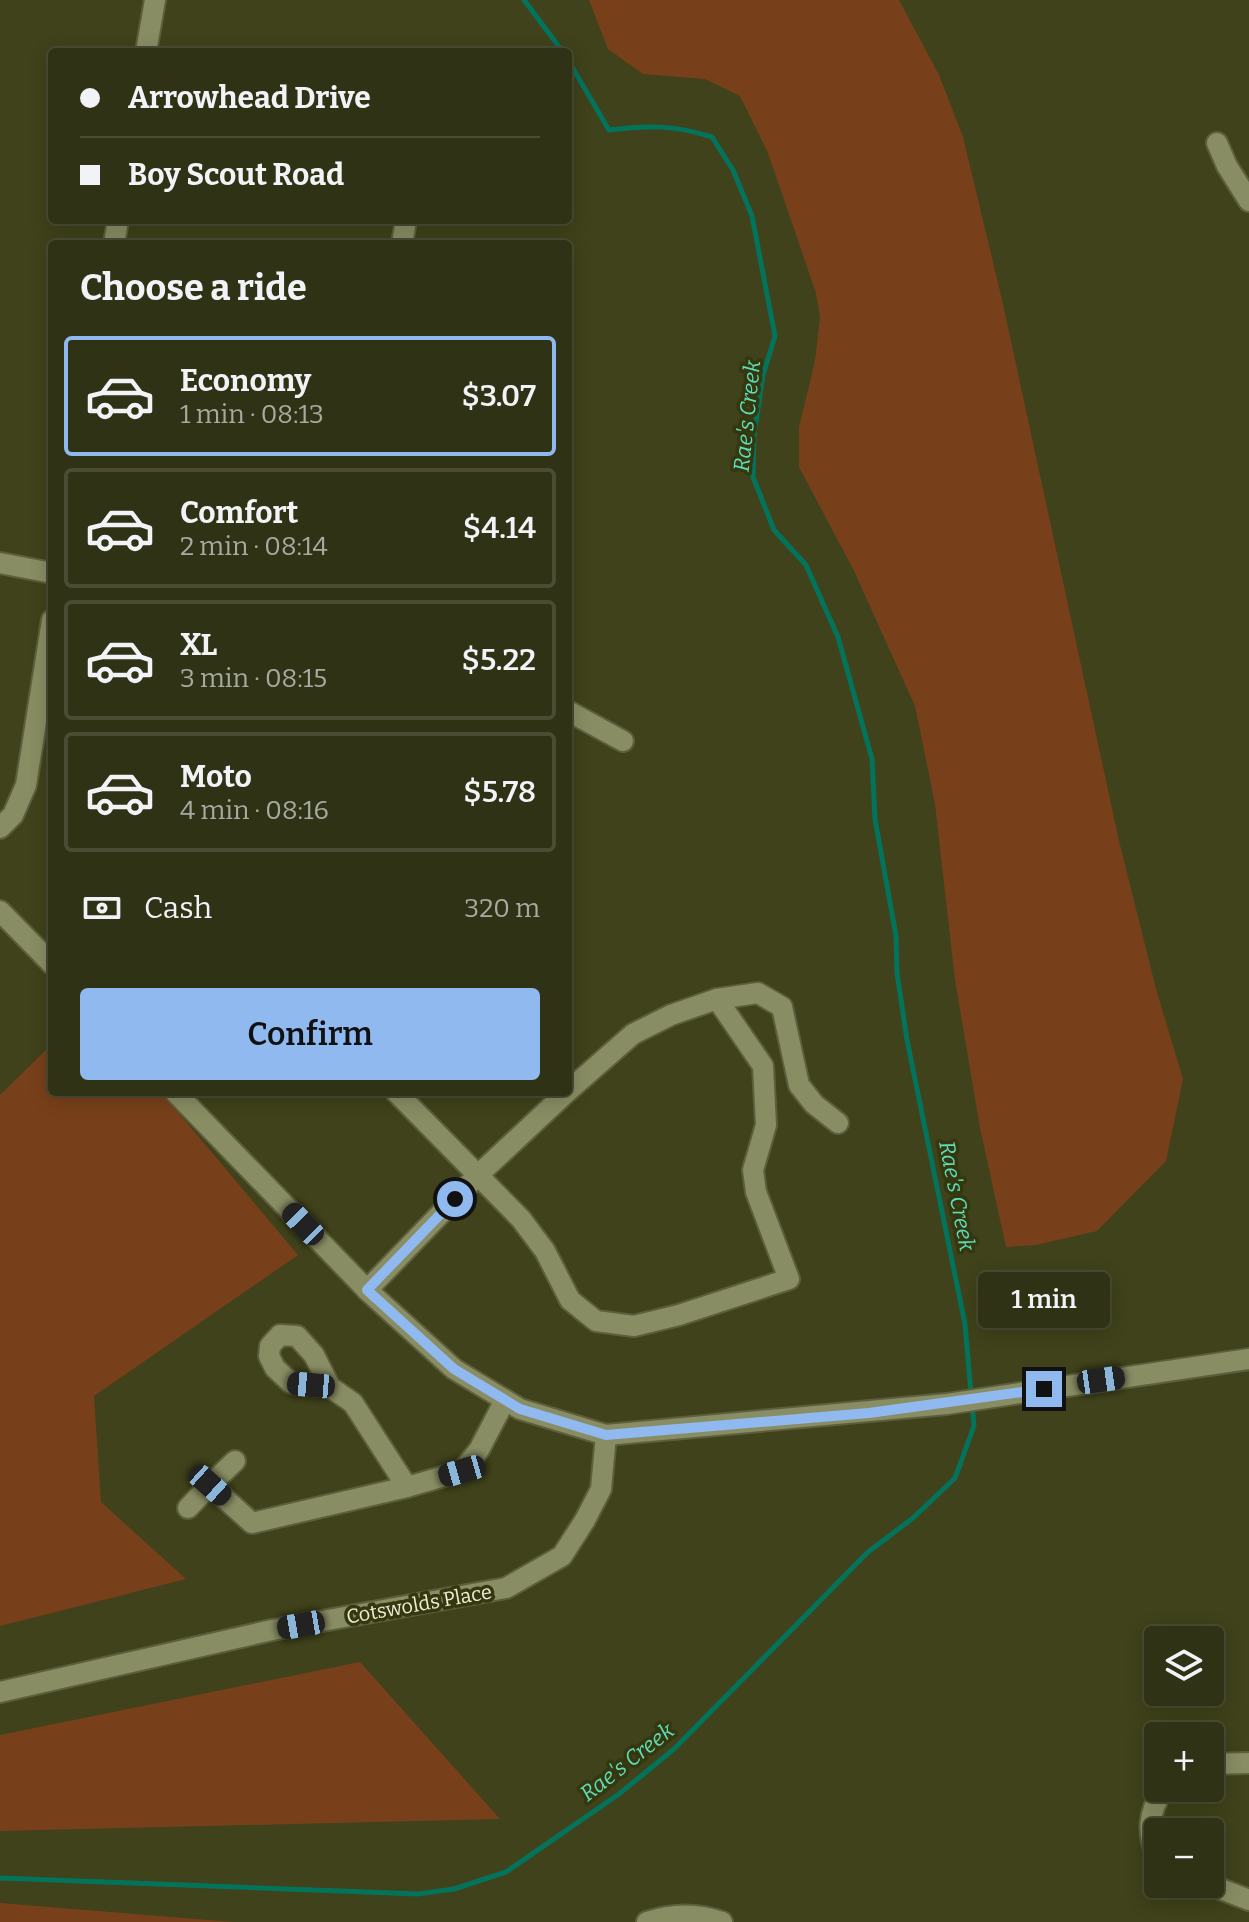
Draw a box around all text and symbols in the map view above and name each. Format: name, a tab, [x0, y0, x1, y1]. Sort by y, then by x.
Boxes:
text: Arrowhead Drive	[128, 80, 371, 116]
text: Boy Scout Road	[128, 157, 344, 193]
text: Choose a ride	[80, 266, 307, 310]
water label: Rae's Creek	[728, 358, 766, 473]
icon: car	[84, 360, 156, 432]
text: Economy	[180, 363, 311, 399]
text: $3.07	[461, 378, 536, 414]
text: 1 min · 08:13	[180, 399, 324, 430]
icon: car	[84, 492, 156, 564]
text: Comfort	[180, 495, 298, 531]
text: $4.14	[463, 510, 536, 546]
text: 2 min · 08:14	[180, 531, 328, 562]
icon: car	[84, 624, 156, 696]
text: XL	[180, 627, 217, 663]
text: $5.22	[462, 642, 536, 678]
text: 3 min · 08:15	[180, 663, 327, 694]
icon: car	[84, 756, 156, 828]
text: Moto	[180, 759, 252, 795]
text: $5.78	[463, 774, 536, 810]
text: 4 min · 08:16	[180, 795, 329, 826]
icon: cash	[80, 886, 124, 930]
text: Cash	[144, 890, 212, 926]
text: 320 m	[464, 893, 540, 924]
button: Confirm	[80, 988, 540, 1080]
water label: Rae's Creek	[933, 1139, 981, 1255]
route start	[437, 1181, 473, 1217]
car	[278, 1198, 328, 1250]
callout: 1 min	[978, 1273, 1110, 1329]
text: 1 min	[1011, 1284, 1077, 1315]
car	[1076, 1365, 1126, 1395]
car	[286, 1371, 336, 1399]
route end	[1026, 1371, 1062, 1407]
car	[436, 1453, 488, 1489]
car	[184, 1460, 236, 1510]
street label: Cotswolds Place	[344, 1579, 494, 1629]
car	[275, 1609, 327, 1641]
map controls	[1144, 1626, 1224, 1898]
button: layers	[1144, 1626, 1224, 1706]
water label: Rae's Creek	[575, 1716, 680, 1807]
button: +	[1144, 1722, 1224, 1802]
button: −	[1144, 1818, 1224, 1898]

